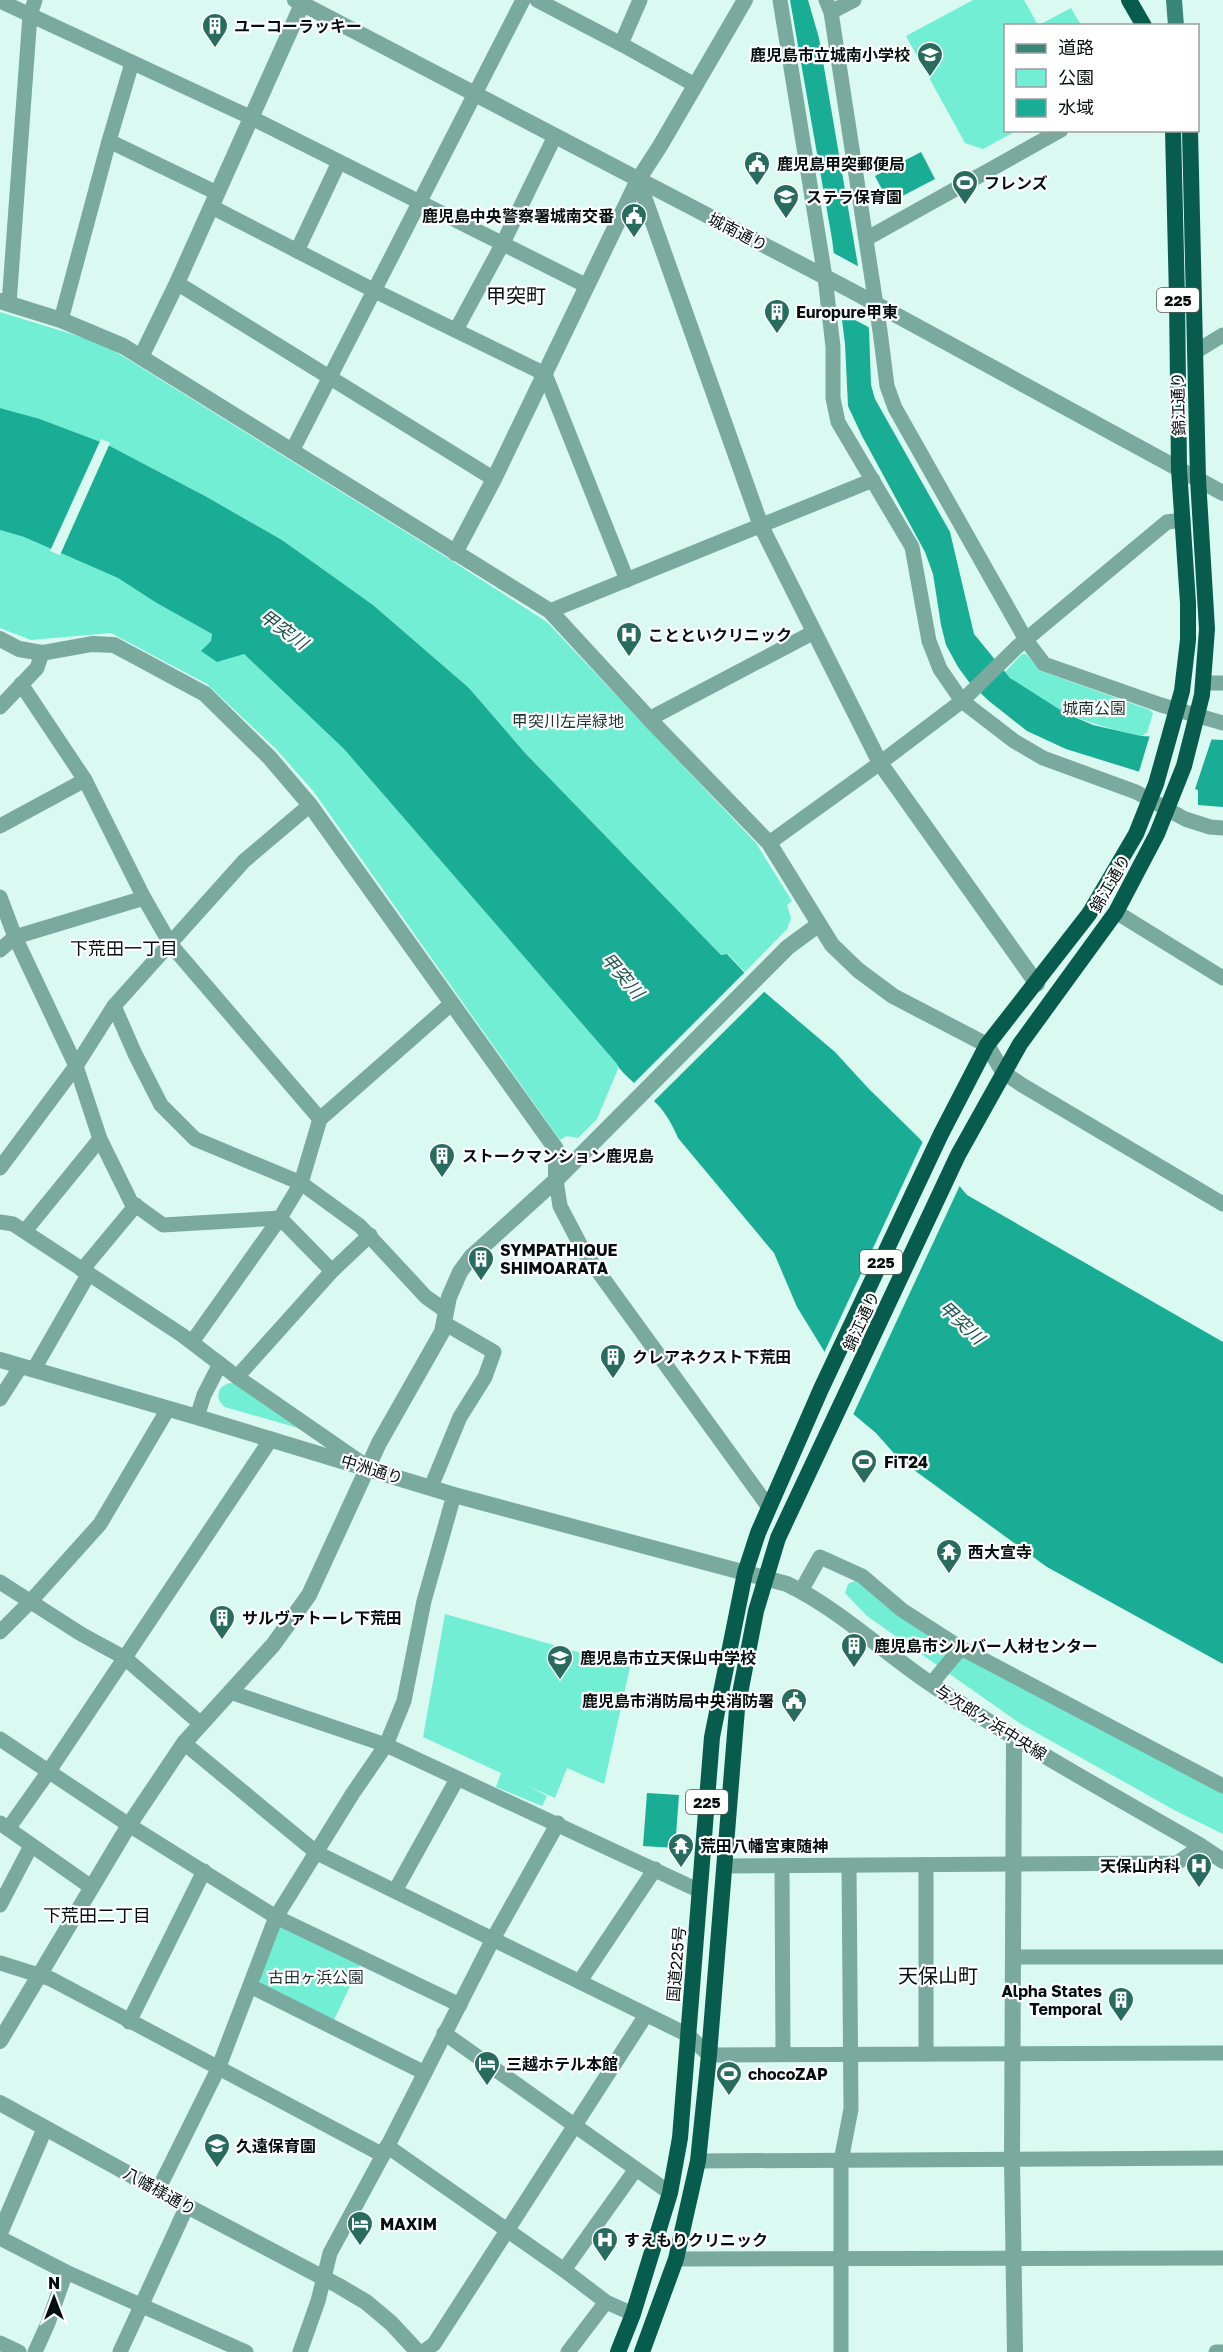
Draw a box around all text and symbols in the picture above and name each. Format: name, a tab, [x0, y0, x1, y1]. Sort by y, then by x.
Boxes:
building icon: ユーコーラッキー	[200, 11, 230, 49]
place label: ユーコーラッキー	[234, 16, 362, 36]
legend	[1004, 24, 1199, 132]
text: 道路	[1058, 36, 1094, 58]
school or university icon: 鹿児島市立城南小学校	[915, 40, 945, 78]
place label: 鹿児島市立城南小学校	[750, 45, 910, 65]
text: 公園	[1058, 66, 1094, 88]
text: 水域	[1058, 96, 1094, 118]
public building icon: 鹿児島甲突郵便局	[742, 149, 772, 187]
place label: 鹿児島甲突郵便局	[777, 154, 905, 174]
sports icon: フレンズ	[950, 168, 980, 206]
place label: フレンズ	[984, 173, 1048, 193]
school or university icon: ステラ保育園	[771, 182, 801, 220]
place label: ステラ保育園	[806, 187, 902, 207]
public building icon: 鹿児島中央警察署城南交番	[619, 201, 649, 239]
place label: 鹿児島中央警察署城南交番	[422, 206, 614, 226]
street label: 城南通り	[705, 209, 771, 255]
district label: 甲突町	[486, 283, 546, 307]
road number: 225	[1157, 288, 1199, 312]
building icon: Europure甲東	[762, 297, 792, 335]
place label: Europure甲東	[796, 302, 898, 322]
street label: 錦江通り	[1167, 372, 1189, 436]
water label: 甲突川	[256, 604, 314, 655]
hospital icon: ことといクリニック	[614, 620, 644, 658]
place label: ことといクリニック	[648, 625, 792, 645]
park label: 城南公園	[1062, 698, 1126, 718]
park label: 甲突川左岸緑地	[512, 711, 624, 731]
street label: 錦江通り	[1085, 850, 1135, 916]
district label: 下荒田一丁目	[70, 937, 178, 959]
water label: 甲突川	[597, 947, 650, 1004]
building icon: ストークマンション鹿児島	[427, 1141, 457, 1179]
place label: ストークマンション鹿児島	[462, 1146, 654, 1166]
place label: SYMPATHIQUE SHIMOARATA	[500, 1240, 618, 1278]
building icon: SYMPATHIQUE SHIMOARATA	[466, 1244, 496, 1282]
road number: 225	[860, 1250, 902, 1274]
street label: 錦江通り	[838, 1288, 884, 1354]
water label: 甲突川	[935, 1296, 991, 1350]
building icon: クレアネクスト下荒田	[598, 1342, 628, 1380]
place label: クレアネクスト下荒田	[632, 1347, 792, 1367]
sports icon: FiT24	[849, 1447, 879, 1485]
street label: 中洲通り	[338, 1450, 406, 1488]
place label: FiT24	[884, 1452, 928, 1472]
temple icon: 西大宣寺	[934, 1537, 964, 1575]
place label: 西大宣寺	[968, 1542, 1032, 1562]
building icon: サルヴァトーレ下荒田	[207, 1603, 237, 1641]
place label: サルヴァトーレ下荒田	[242, 1608, 402, 1628]
building icon: 鹿児島市シルバー人材センター	[839, 1631, 869, 1669]
place label: 鹿児島市シルバー人材センター	[874, 1636, 1098, 1656]
school or university icon: 鹿児島市立天保山中学校	[545, 1643, 575, 1681]
place label: 鹿児島市立天保山中学校	[580, 1648, 756, 1668]
street label: 与次郎ヶ浜中央線	[931, 1680, 1051, 1764]
public building icon: 鹿児島市消防局中央消防署	[779, 1686, 809, 1724]
place label: 鹿児島市消防局中央消防署	[582, 1691, 774, 1711]
road number: 225	[686, 1790, 728, 1814]
temple icon: 荒田八幡宮東随神	[666, 1831, 696, 1869]
place label: 荒田八幡宮東随神	[700, 1836, 828, 1856]
hospital icon: 天保山内科	[1184, 1851, 1214, 1889]
place label: 天保山内科	[1100, 1856, 1180, 1876]
district label: 下荒田二丁目	[43, 1904, 151, 1926]
street label: 国道225号	[663, 1925, 689, 2003]
district label: 天保山町	[898, 1963, 978, 1987]
park label: 古田ヶ浜公園	[268, 1967, 364, 1987]
place label: Alpha States Temporal	[1002, 1981, 1103, 2019]
building icon: Alpha States Temporal	[1106, 1985, 1136, 2023]
hotel icon: 三越ホテル本館	[472, 2049, 502, 2087]
place label: 三越ホテル本館	[506, 2054, 618, 2074]
sports icon: chocoZAP	[714, 2059, 744, 2097]
place label: chocoZAP	[748, 2064, 828, 2084]
school or university icon: 久遠保育園	[202, 2131, 232, 2169]
place label: 久遠保育園	[236, 2136, 316, 2156]
street label: 八幡様通り	[120, 2163, 200, 2219]
hotel icon: MAXIM	[345, 2209, 375, 2247]
place label: MAXIM	[380, 2214, 437, 2234]
hospital icon: すえもりクリニック	[590, 2225, 620, 2263]
place label: すえもりクリニック	[624, 2230, 768, 2250]
north arrow	[24, 2268, 84, 2328]
text: N	[48, 2273, 60, 2293]

